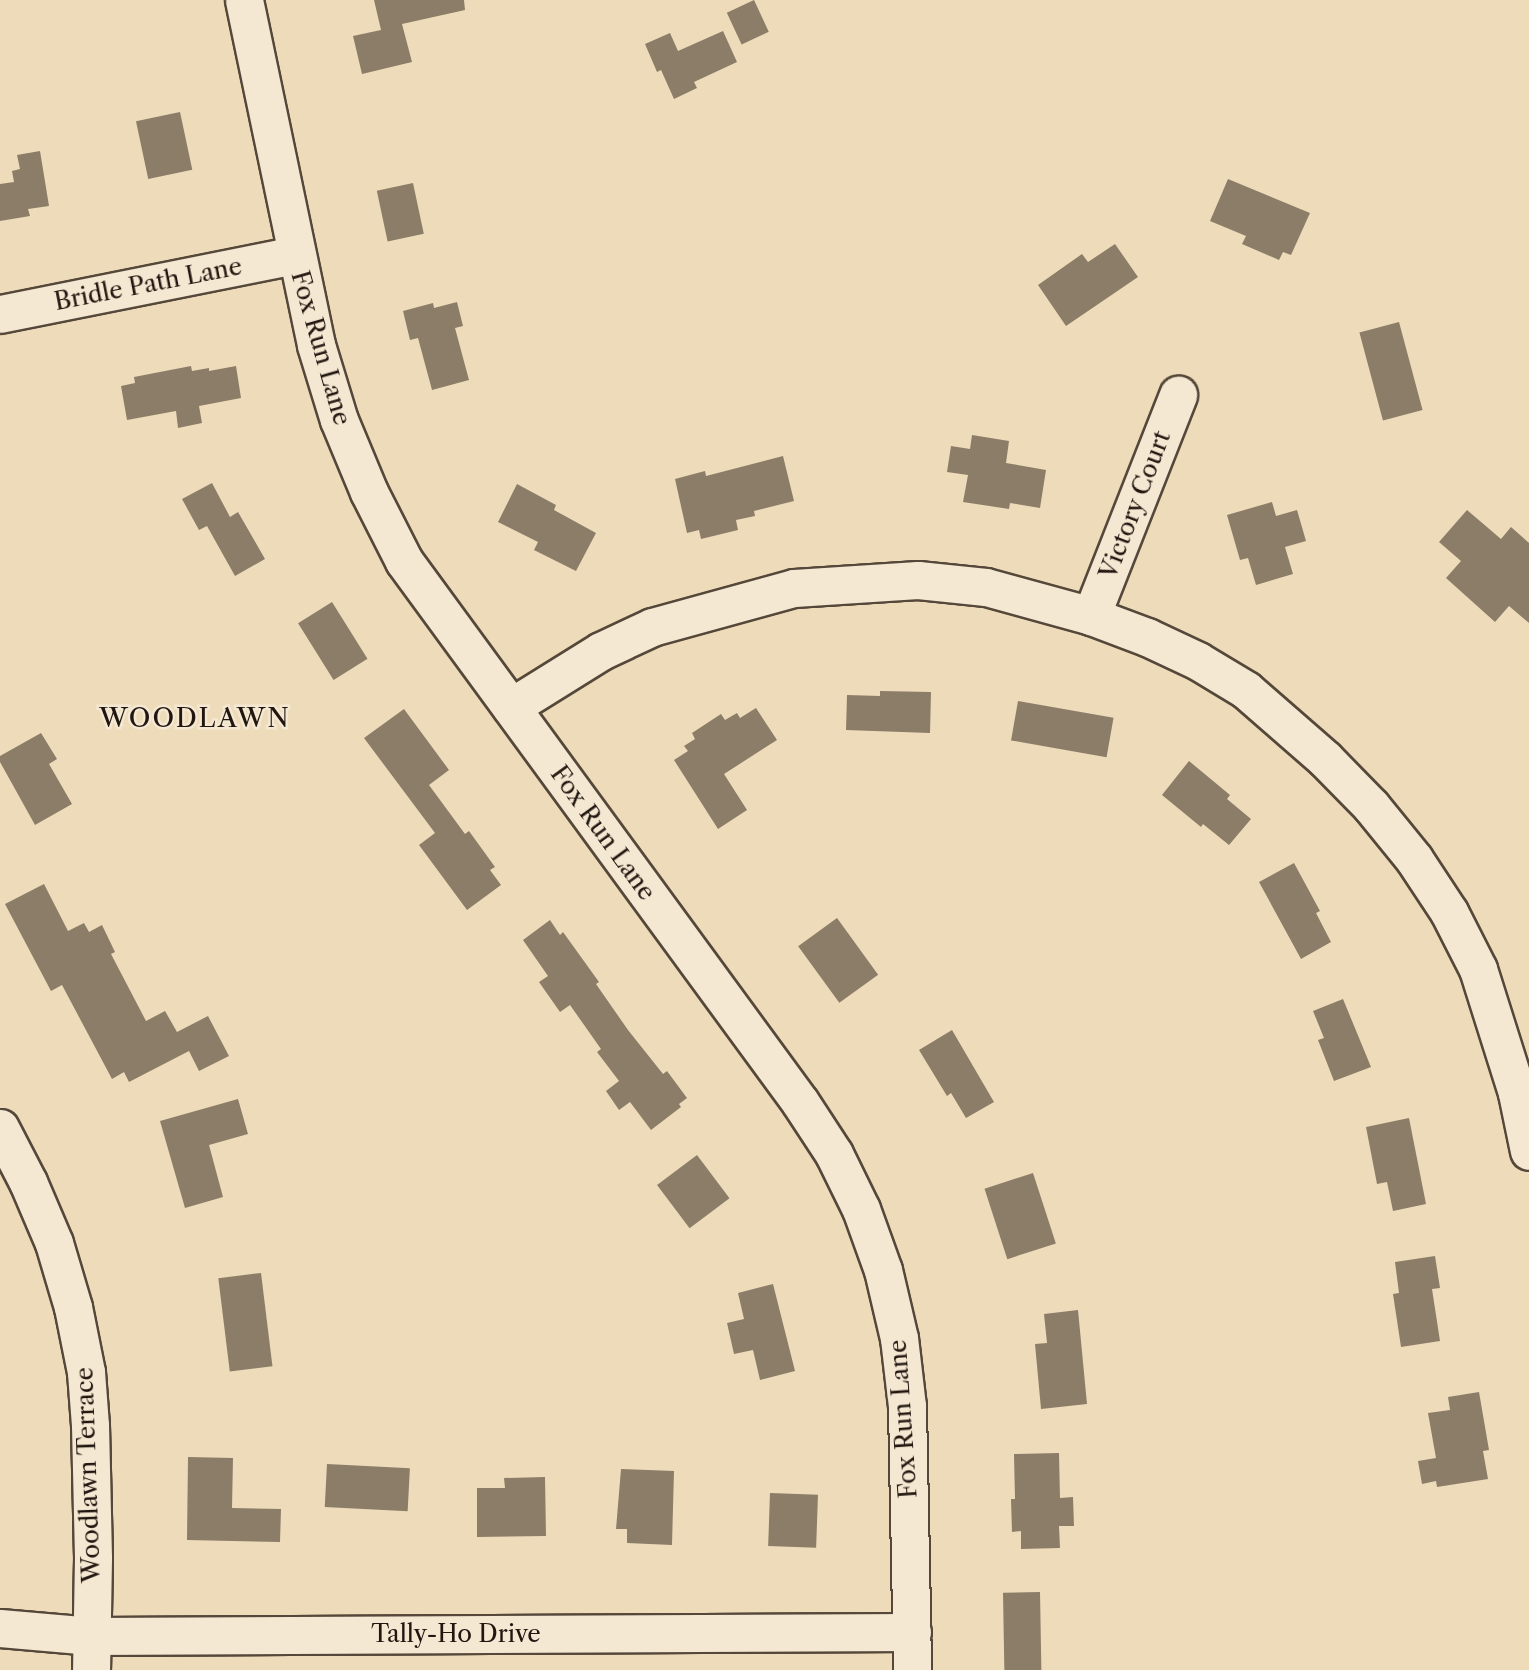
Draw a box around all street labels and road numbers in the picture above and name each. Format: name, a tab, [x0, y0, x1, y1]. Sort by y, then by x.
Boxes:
street label: Bridle Path Lane	[52, 252, 244, 316]
street label: Fox Run Lane	[285, 267, 357, 429]
street label: Victory Court	[1093, 427, 1177, 583]
street label: Fox Run Lane	[544, 760, 662, 906]
street label: Fox Run Lane	[883, 1338, 923, 1500]
street label: Woodlawn Terrace	[70, 1366, 106, 1584]
street label: Tally-Ho Drive	[371, 1620, 541, 1648]

